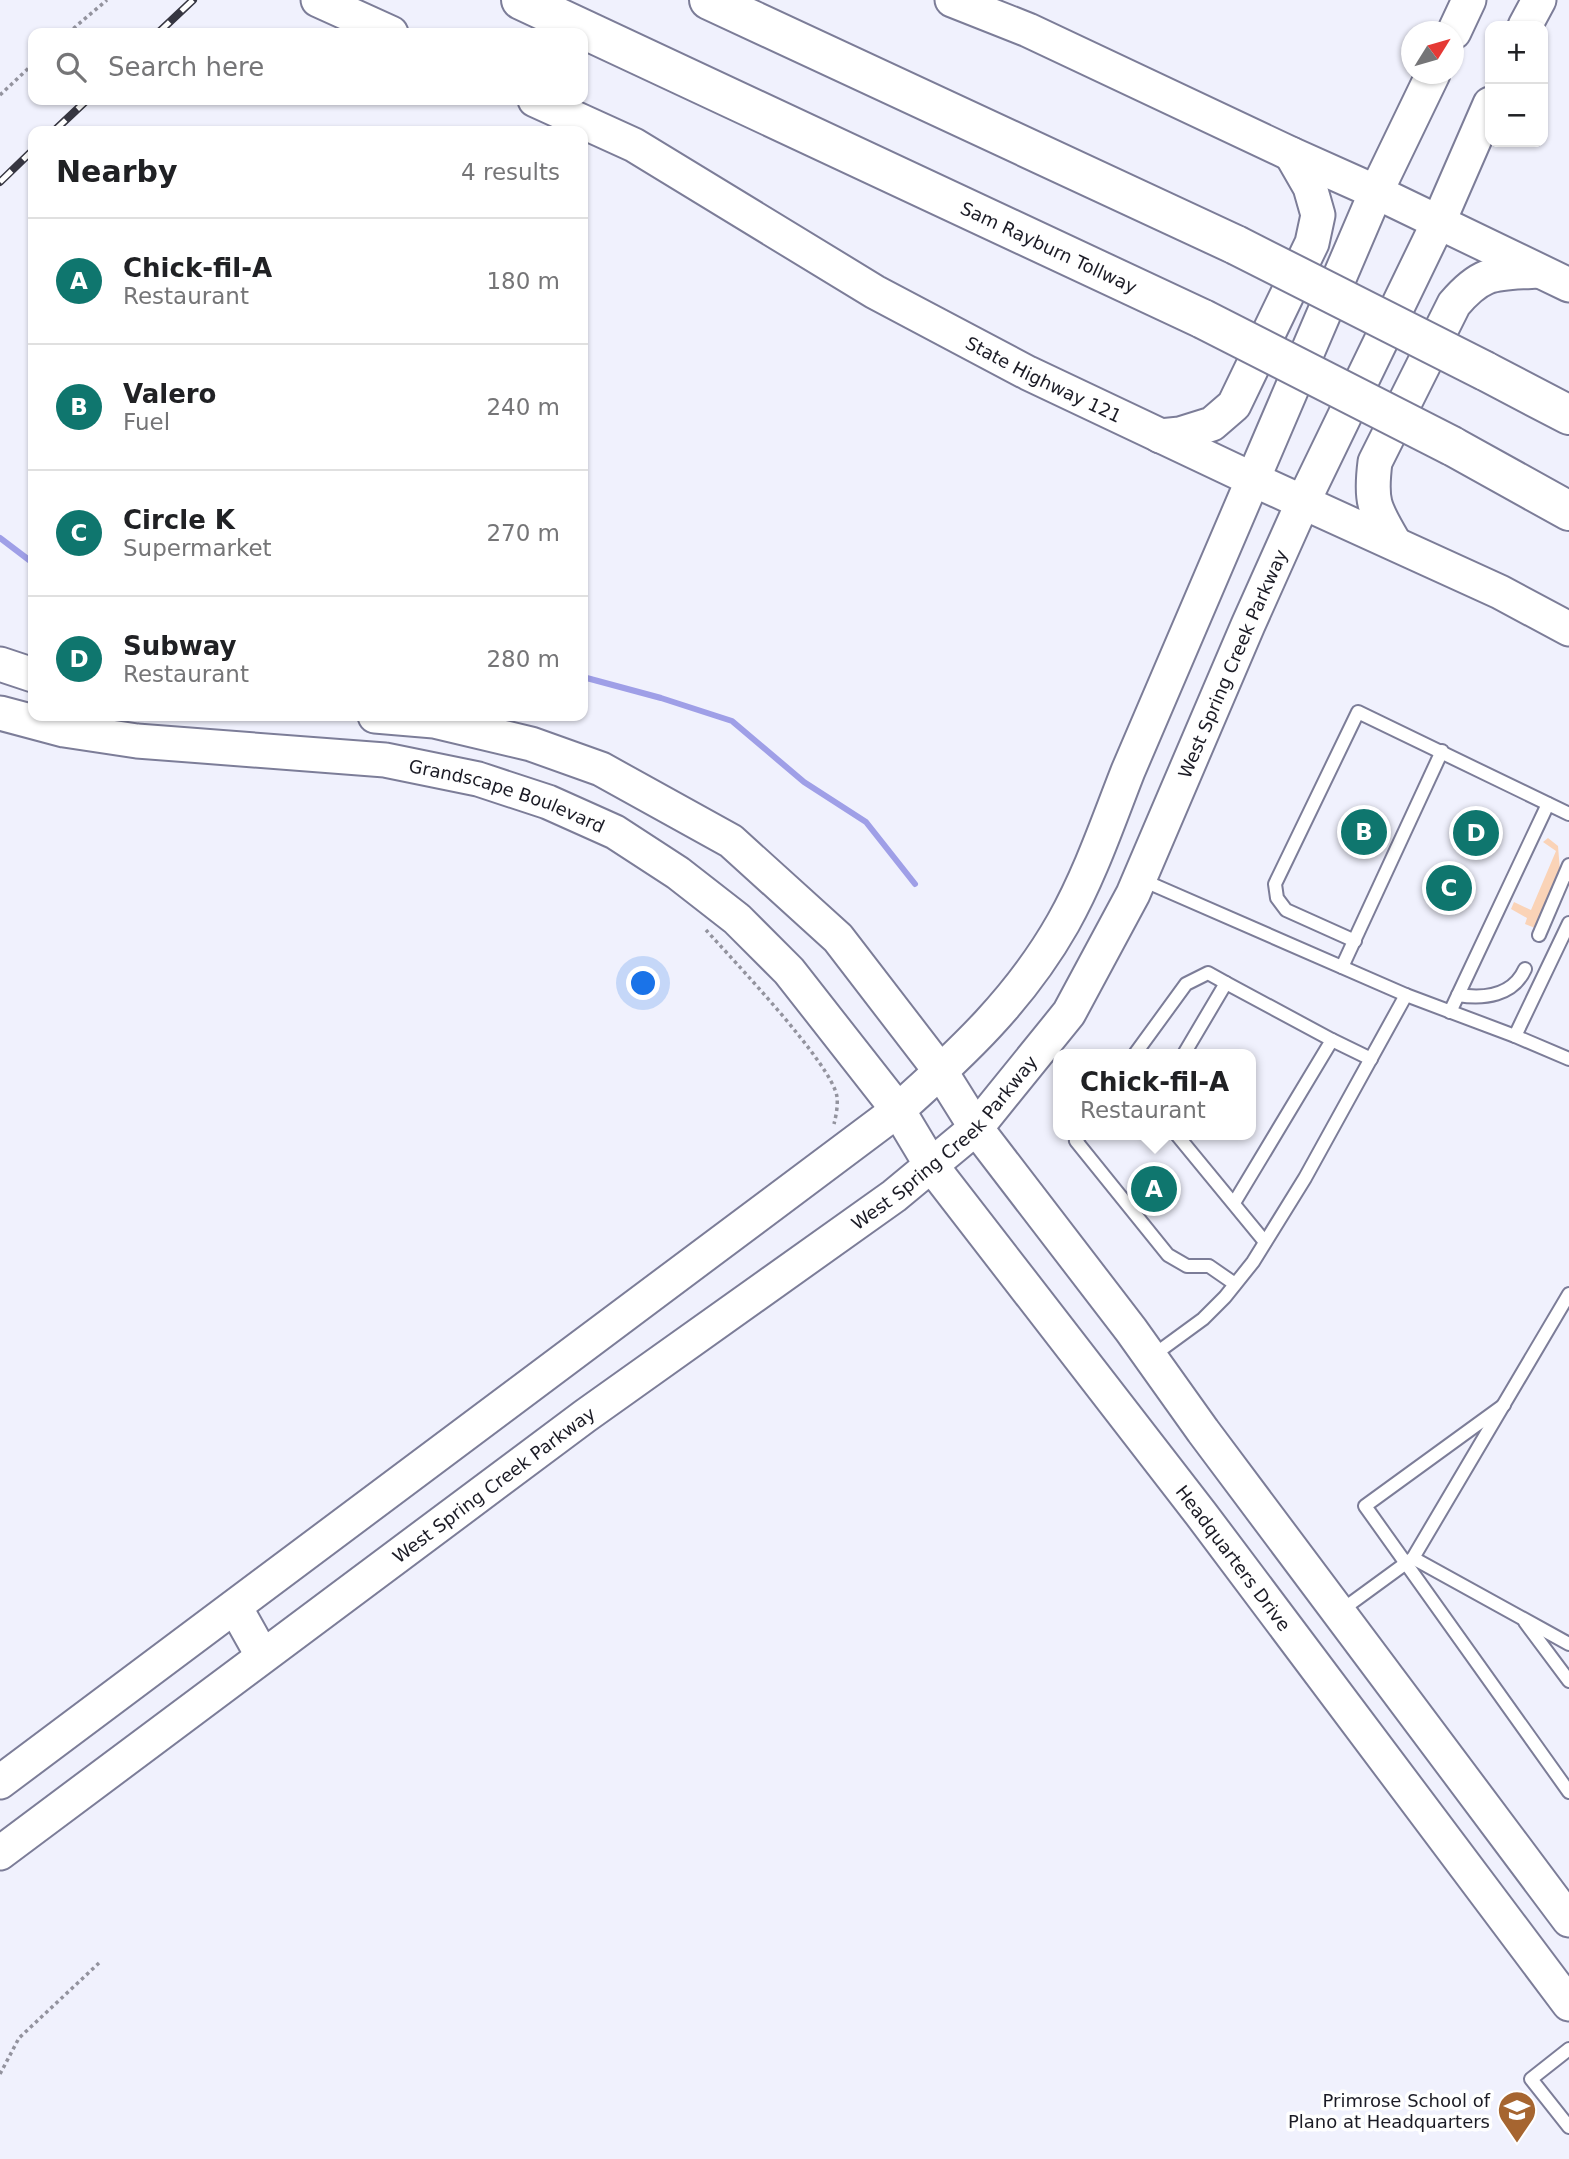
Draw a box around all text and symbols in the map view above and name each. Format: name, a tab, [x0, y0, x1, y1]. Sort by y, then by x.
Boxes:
north arrow	[1401, 21, 1464, 84]
map controls	[1485, 21, 1548, 147]
button: +	[1485, 21, 1548, 84]
search box	[28, 28, 588, 105]
icon: search	[52, 48, 90, 86]
text: Search here	[108, 52, 264, 82]
button: −	[1485, 84, 1548, 147]
text: Nearby	[56, 154, 178, 189]
text: 4 results	[461, 159, 560, 185]
street label: Sam Rayburn Tollway	[958, 197, 1141, 297]
text: Chick-fil-A	[123, 253, 272, 283]
text: A	[70, 268, 88, 294]
text: 180 m	[486, 268, 560, 294]
text: Restaurant	[123, 283, 249, 309]
street label: State Highway 121	[962, 332, 1125, 426]
text: Valero	[123, 379, 216, 409]
text: B	[70, 394, 88, 420]
text: 240 m	[486, 394, 560, 420]
text: Fuel	[123, 409, 170, 435]
text: Circle K	[123, 505, 235, 535]
text: C	[71, 520, 87, 546]
text: 270 m	[486, 520, 560, 546]
text: Supermarket	[123, 535, 272, 561]
street label: West Spring Creek Parkway	[1173, 546, 1291, 781]
text: Subway	[123, 631, 237, 661]
text: D	[69, 646, 89, 672]
text: 280 m	[486, 646, 560, 672]
text: Restaurant	[123, 661, 249, 687]
street label: Grandscape Boulevard	[407, 755, 608, 837]
pin: B	[1341, 806, 1387, 858]
pin: D	[1453, 807, 1499, 859]
pin: C	[1426, 862, 1472, 914]
your location	[626, 966, 660, 1000]
popup	[1053, 1049, 1256, 1140]
street label: West Spring Creek Parkway	[847, 1051, 1041, 1234]
text: Chick-fil-A	[1080, 1067, 1229, 1097]
text: Restaurant	[1080, 1097, 1206, 1123]
pin: A	[1131, 1163, 1177, 1215]
street label: West Spring Creek Parkway	[388, 1402, 599, 1567]
street label: Headquarters Drive	[1172, 1481, 1295, 1635]
school or university icon: Primrose School of Plano at Headquarters	[1496, 2089, 1538, 2144]
place label: Primrose School of Plano at Headquarters	[1288, 2090, 1491, 2132]

